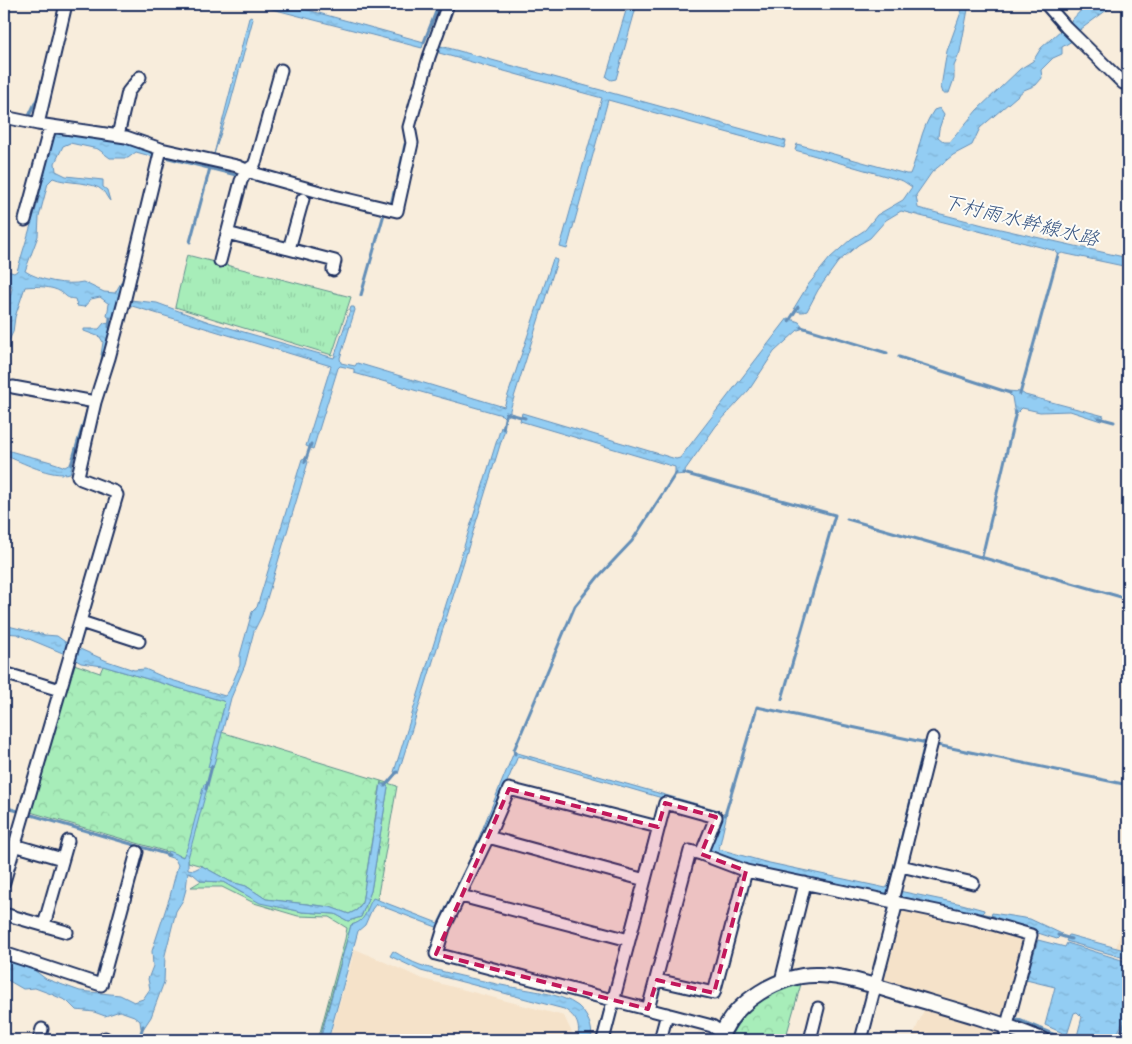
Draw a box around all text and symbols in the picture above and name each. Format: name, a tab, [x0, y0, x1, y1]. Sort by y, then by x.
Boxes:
water label: 下村雨水幹線水路	[940, 188, 1103, 252]

